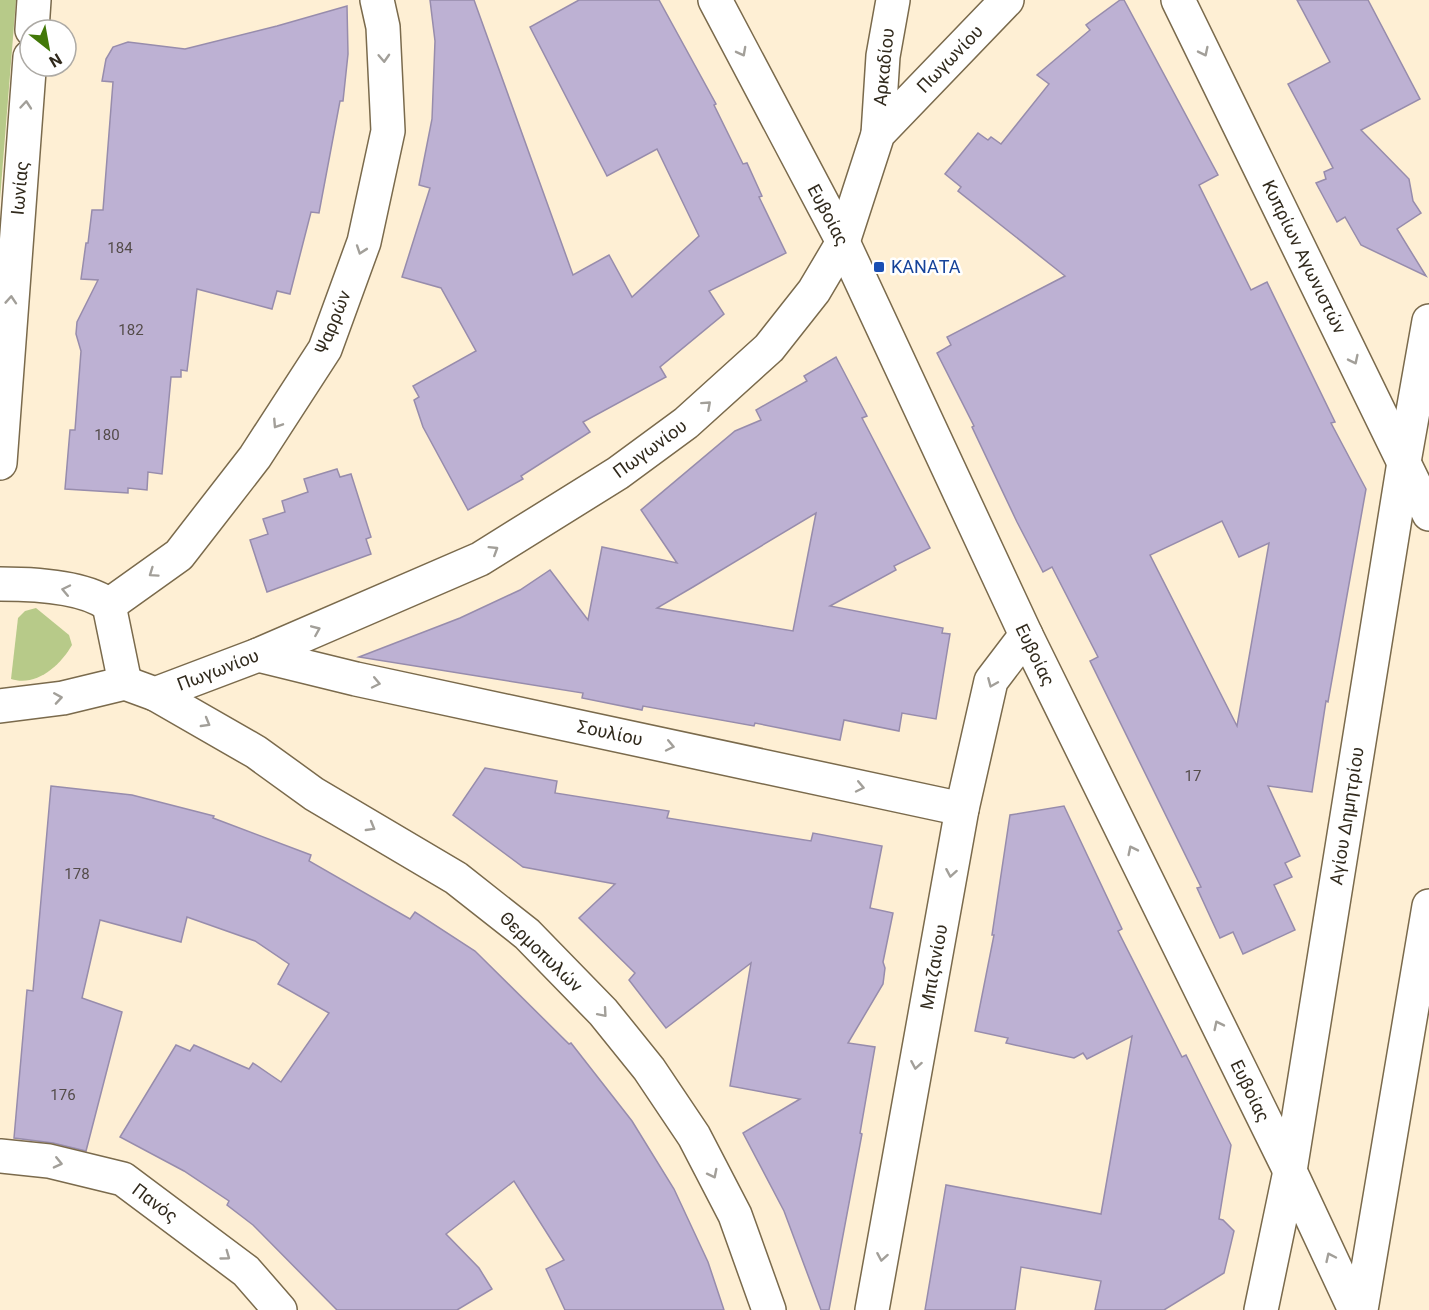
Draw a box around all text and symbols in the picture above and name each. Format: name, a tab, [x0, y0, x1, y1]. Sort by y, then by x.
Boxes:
north arrow	[18, 18, 78, 78]
street label: Πωγωνίου	[912, 20, 987, 97]
street label: Αρκαδίου	[869, 27, 898, 107]
one-way arrow	[734, 46, 746, 57]
one-way arrow	[1196, 46, 1208, 57]
text: N	[46, 49, 65, 71]
one-way arrow	[378, 53, 391, 62]
one-way arrow	[19, 101, 32, 110]
street label: Ιωνίας	[7, 160, 32, 216]
street label: Κυπρίων Αγωνιστών	[1258, 177, 1351, 337]
street label: Ευβοίας	[804, 180, 853, 249]
house number: 184	[107, 239, 133, 257]
one-way arrow	[355, 244, 368, 255]
place label: ΚΑΝΑΤΑ	[891, 256, 961, 277]
marker: ΚΑΝΑΤΑ	[872, 260, 886, 274]
street label: Ψαρρών	[310, 287, 355, 357]
one-way arrow	[5, 295, 18, 304]
house number: 182	[118, 321, 144, 339]
one-way arrow	[1347, 353, 1358, 364]
one-way arrow	[700, 401, 711, 412]
street label: Πωγωνίου	[609, 415, 691, 482]
one-way arrow	[272, 418, 284, 428]
house number: 180	[94, 426, 120, 444]
one-way arrow	[488, 546, 498, 558]
one-way arrow	[149, 566, 160, 577]
one-way arrow	[62, 584, 72, 597]
street label: Ευβοίας	[1011, 620, 1059, 689]
one-way arrow	[310, 625, 321, 637]
street label: Πωγωνίου	[174, 644, 262, 695]
one-way arrow	[371, 676, 381, 689]
one-way arrow	[987, 676, 999, 687]
one-way arrow	[53, 693, 63, 705]
street label: Σουλίου	[576, 715, 645, 750]
one-way arrow	[200, 716, 210, 728]
one-way arrow	[664, 739, 674, 752]
street label: Αγίου Δημητρίου	[1325, 745, 1368, 886]
house number: 17	[1185, 767, 1201, 785]
one-way arrow	[855, 780, 865, 793]
one-way arrow	[365, 820, 375, 831]
one-way arrow	[1127, 845, 1139, 856]
house number: 178	[64, 865, 90, 883]
one-way arrow	[945, 868, 958, 878]
street label: Θερμοπυλών	[496, 907, 587, 996]
street label: Μπιζανίου	[916, 923, 951, 1011]
one-way arrow	[596, 1006, 607, 1017]
one-way arrow	[1213, 1020, 1225, 1031]
street label: Ευβοίας	[1226, 1056, 1274, 1125]
one-way arrow	[910, 1059, 923, 1069]
house number: 176	[50, 1086, 76, 1104]
one-way arrow	[53, 1156, 63, 1169]
one-way arrow	[706, 1167, 717, 1178]
street label: Πανός	[128, 1179, 182, 1227]
one-way arrow	[219, 1249, 230, 1260]
one-way arrow	[876, 1251, 889, 1261]
one-way arrow	[1326, 1253, 1338, 1264]

